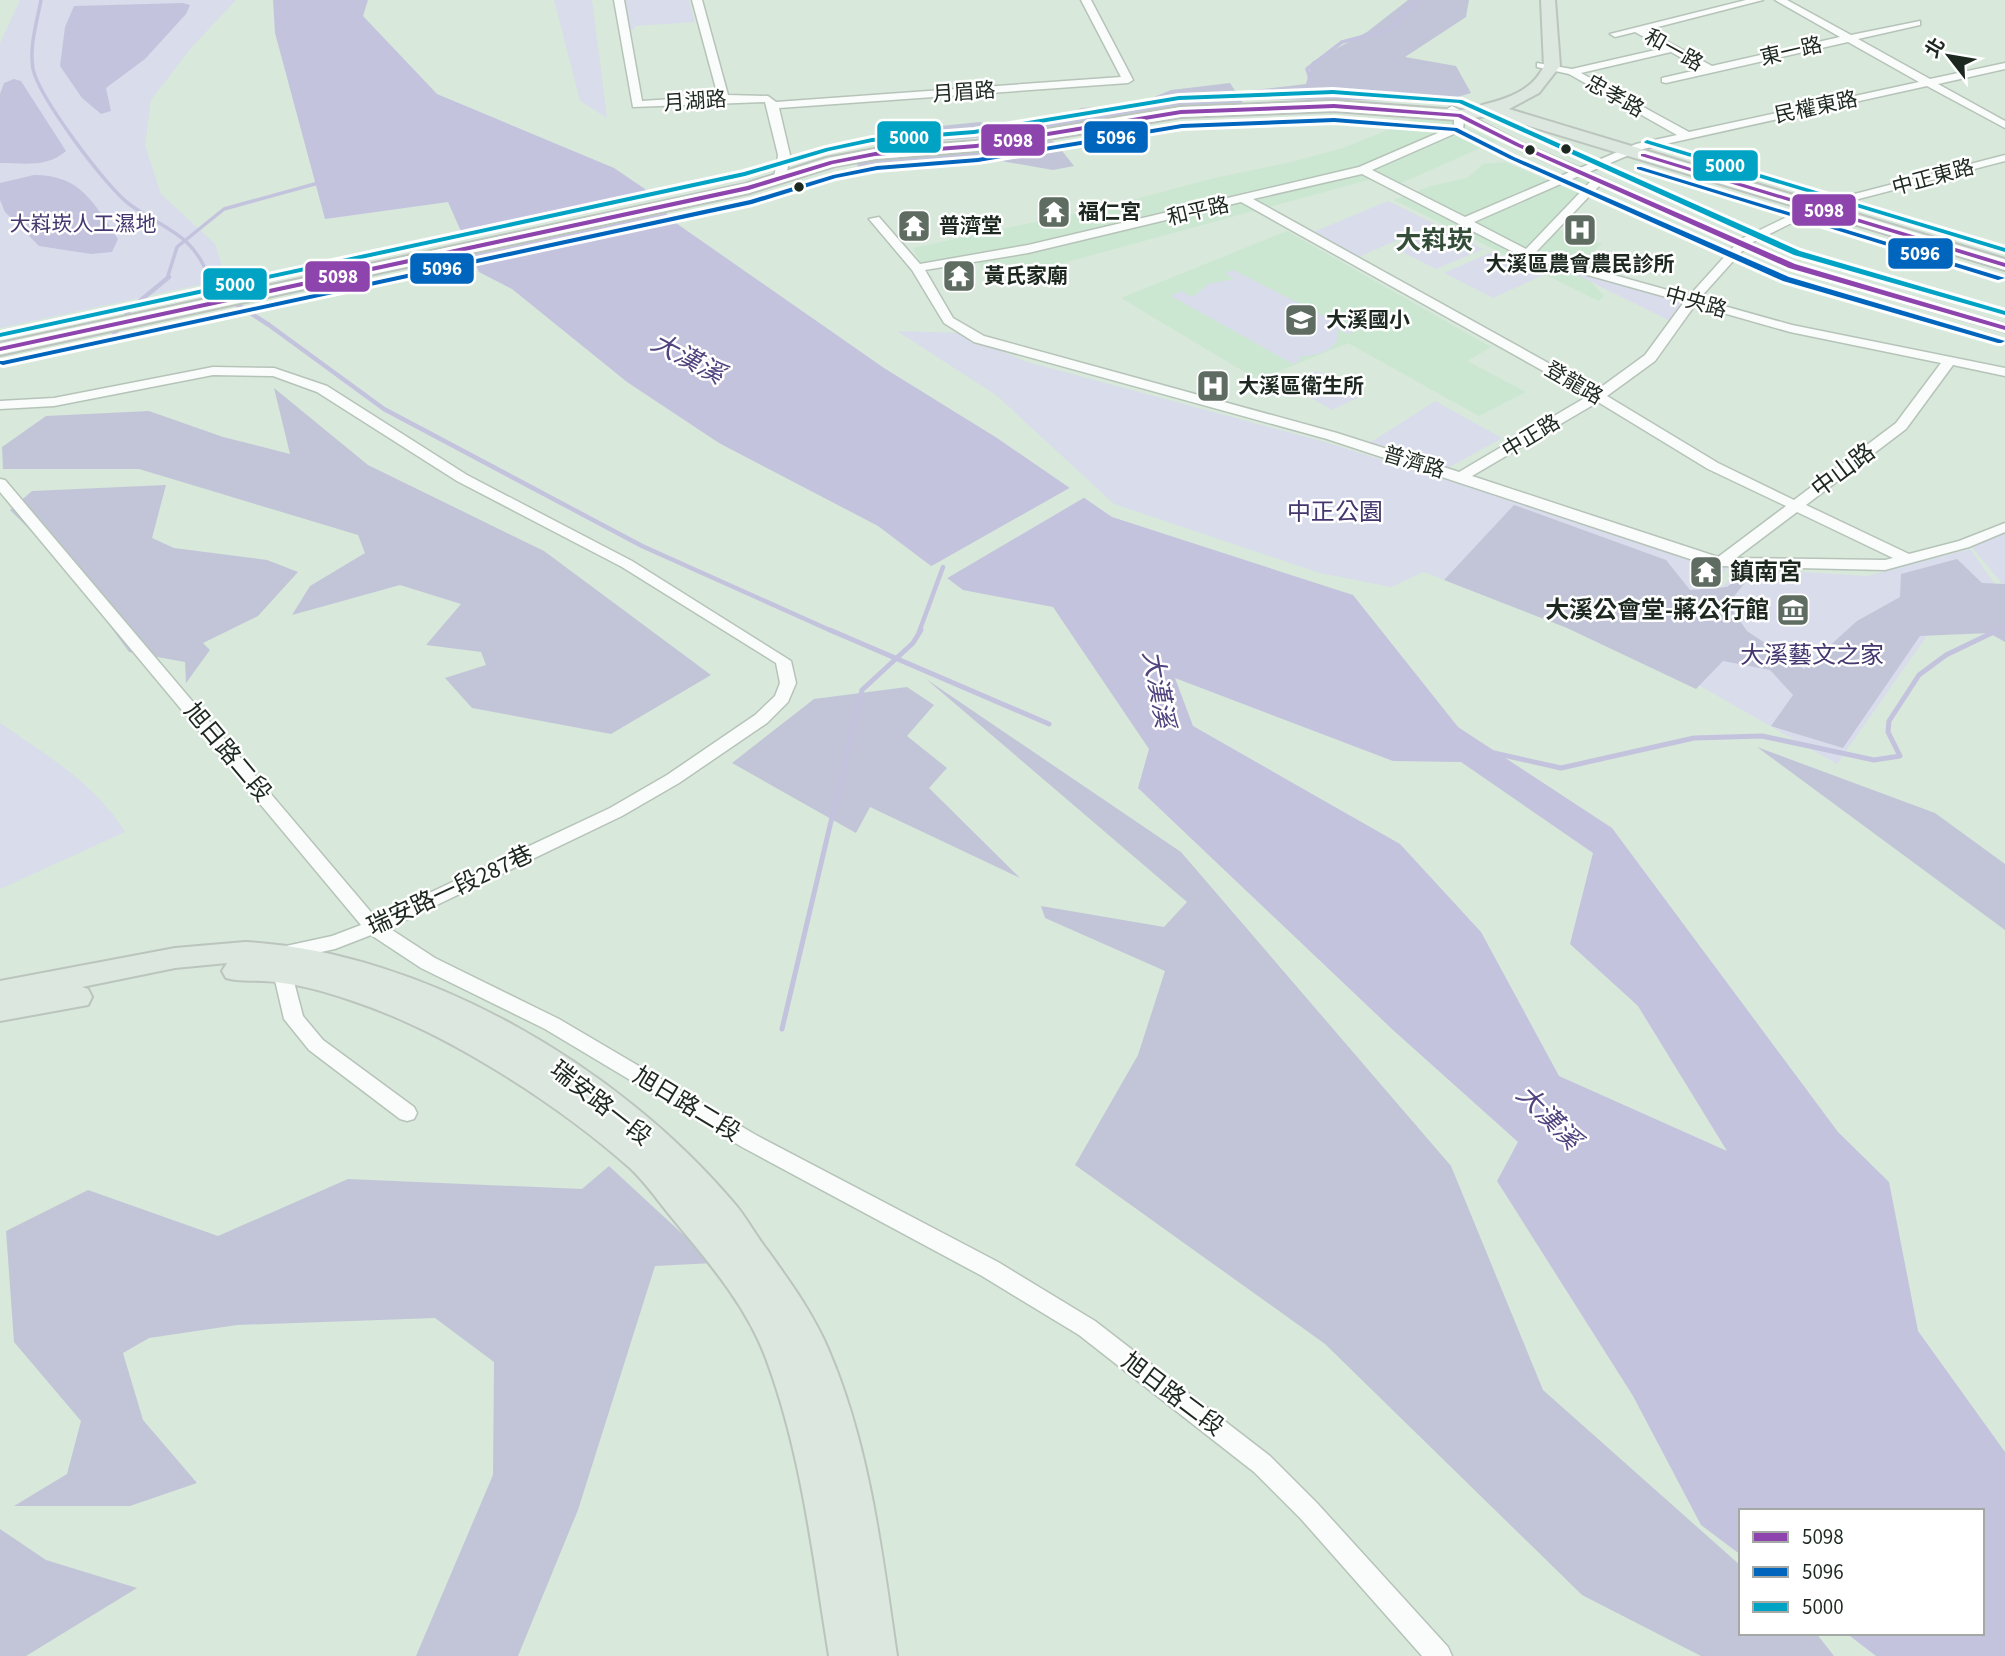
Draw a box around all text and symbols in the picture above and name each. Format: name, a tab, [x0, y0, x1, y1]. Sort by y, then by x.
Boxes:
north arrow	[1914, 21, 1984, 91]
street label: 和一路	[1639, 22, 1709, 78]
street label: 東一路	[1757, 29, 1825, 73]
text: 北	[1919, 33, 1952, 63]
street label: 忠孝路	[1580, 68, 1650, 124]
street label: 月眉路	[932, 75, 996, 109]
street label: 月湖路	[663, 84, 727, 118]
street label: 民權東路	[1772, 84, 1860, 130]
line badge: 5000	[876, 120, 942, 154]
line badge: 5096	[1083, 120, 1149, 154]
line badge: 5098	[980, 123, 1046, 157]
text: 5000	[889, 125, 929, 152]
text: 5096	[1096, 125, 1136, 152]
text: 5098	[993, 128, 1033, 155]
unlabelled marker	[1559, 142, 1573, 156]
unlabelled marker	[1523, 143, 1537, 157]
line badge: 5000	[1692, 149, 1759, 182]
street label: 中正東路	[1889, 152, 1977, 202]
text: 5000	[1705, 153, 1745, 180]
unlabelled marker	[792, 180, 806, 194]
street label: 和平路	[1164, 189, 1232, 233]
temple icon: 福仁宮	[1035, 193, 1073, 231]
line badge: 5098	[1791, 193, 1857, 227]
place label: 福仁宮	[1078, 197, 1141, 227]
text: 5098	[1804, 198, 1844, 225]
temple icon: 普濟堂	[895, 207, 933, 245]
park label: 大嵙崁人工濕地	[10, 209, 157, 239]
place label: 普濟堂	[939, 211, 1002, 241]
hospital icon: 大溪區農會農民診所	[1561, 211, 1599, 249]
district label: 大嵙崁	[1395, 222, 1473, 259]
line badge: 5096	[1887, 237, 1954, 270]
text: 5096	[1900, 241, 1940, 268]
place label: 大溪區農會農民診所	[1486, 249, 1675, 279]
line badge: 5096	[409, 252, 475, 285]
text: 5096	[422, 256, 462, 283]
temple icon: 黃氏家廟	[940, 257, 978, 295]
line badge: 5098	[304, 260, 371, 293]
place label: 黃氏家廟	[984, 261, 1068, 291]
text: 5098	[318, 264, 358, 291]
line badge: 5000	[202, 267, 268, 301]
text: 5000	[215, 272, 255, 299]
street label: 中央路	[1662, 279, 1730, 325]
school or university icon: 大溪國小	[1282, 301, 1320, 339]
place label: 大溪國小	[1326, 305, 1410, 335]
water label: 大漢溪	[645, 324, 734, 395]
street label: 登龍路	[1539, 354, 1609, 412]
hospital icon: 大溪區衛生所	[1194, 367, 1232, 405]
place label: 大溪區衛生所	[1238, 371, 1364, 401]
street label: 中正路	[1496, 407, 1566, 465]
street label: 中山路	[1804, 435, 1883, 506]
street label: 普濟路	[1379, 438, 1449, 486]
park label: 中正公園	[1287, 495, 1383, 530]
temple icon: 鎮南宮	[1687, 553, 1725, 591]
place label: 鎮南宮	[1730, 555, 1802, 590]
museum icon: 大溪公會堂-蔣公行館	[1774, 591, 1812, 629]
place label: 大溪公會堂-蔣公行館	[1545, 593, 1769, 628]
park label: 大溪藝文之家	[1740, 638, 1884, 673]
water label: 大漢溪	[1134, 647, 1184, 735]
street label: 旭日路二段	[176, 695, 280, 810]
street label: 瑞安路一段287巷	[361, 837, 539, 944]
street label: 瑞安路一段	[543, 1053, 659, 1154]
street label: 旭日路二段	[626, 1059, 747, 1150]
water label: 大漢溪	[1508, 1077, 1592, 1161]
street label: 旭日路二段	[1114, 1344, 1231, 1444]
legend	[1739, 1509, 1984, 1635]
text: 5098	[1802, 1522, 1844, 1552]
text: 5096	[1802, 1557, 1844, 1587]
text: 5000	[1802, 1592, 1844, 1622]

